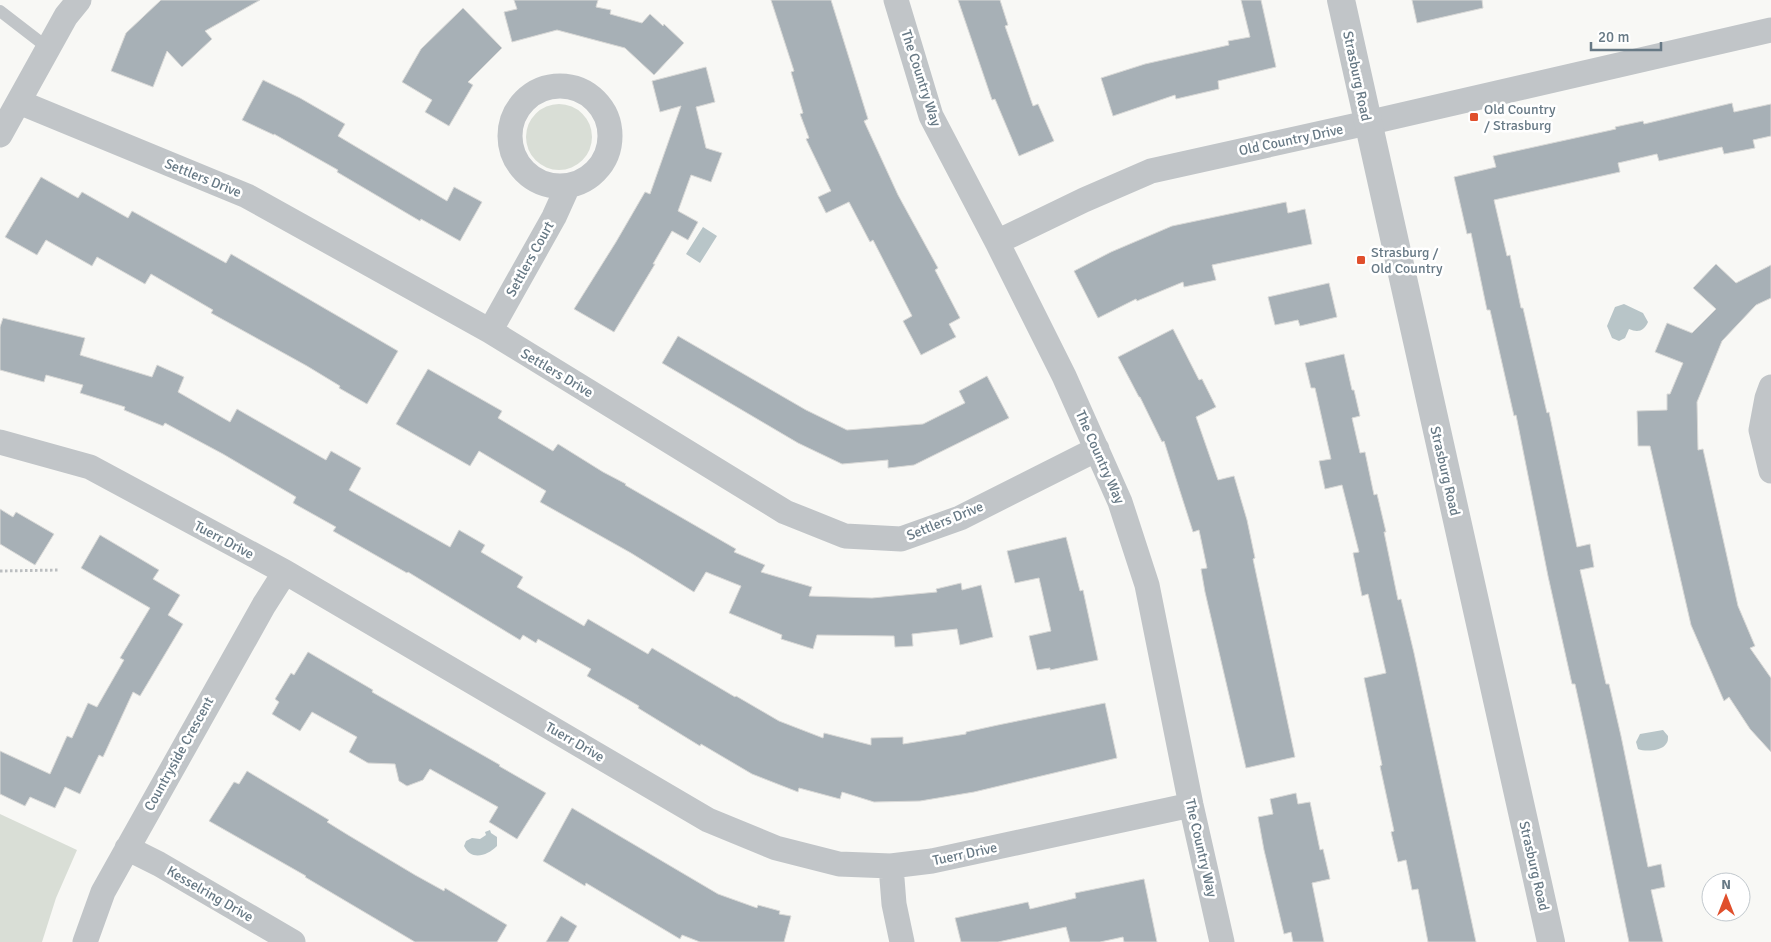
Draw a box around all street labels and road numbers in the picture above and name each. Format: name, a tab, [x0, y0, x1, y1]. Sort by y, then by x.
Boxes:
street label: The Country Way	[897, 28, 945, 129]
street label: Strasburg Road	[1339, 30, 1375, 122]
street label: Old Country Drive	[1237, 121, 1345, 159]
street label: Settlers Drive	[162, 155, 244, 201]
street label: Settlers Court	[502, 218, 558, 300]
street label: Settlers Drive	[518, 345, 596, 401]
street label: The Country Way	[1072, 408, 1128, 507]
street label: Strasburg Road	[1426, 425, 1464, 517]
street label: Settlers Drive	[904, 498, 986, 544]
street label: Tuerr Drive	[191, 517, 257, 563]
street label: Countryside Crescent	[141, 694, 217, 814]
street label: Tuerr Drive	[543, 718, 607, 766]
street label: The Country Way	[1181, 797, 1221, 899]
street label: Strasburg Road	[1515, 820, 1553, 912]
street label: Tuerr Drive	[931, 839, 999, 869]
street label: Kesselring Drive	[164, 862, 256, 926]

